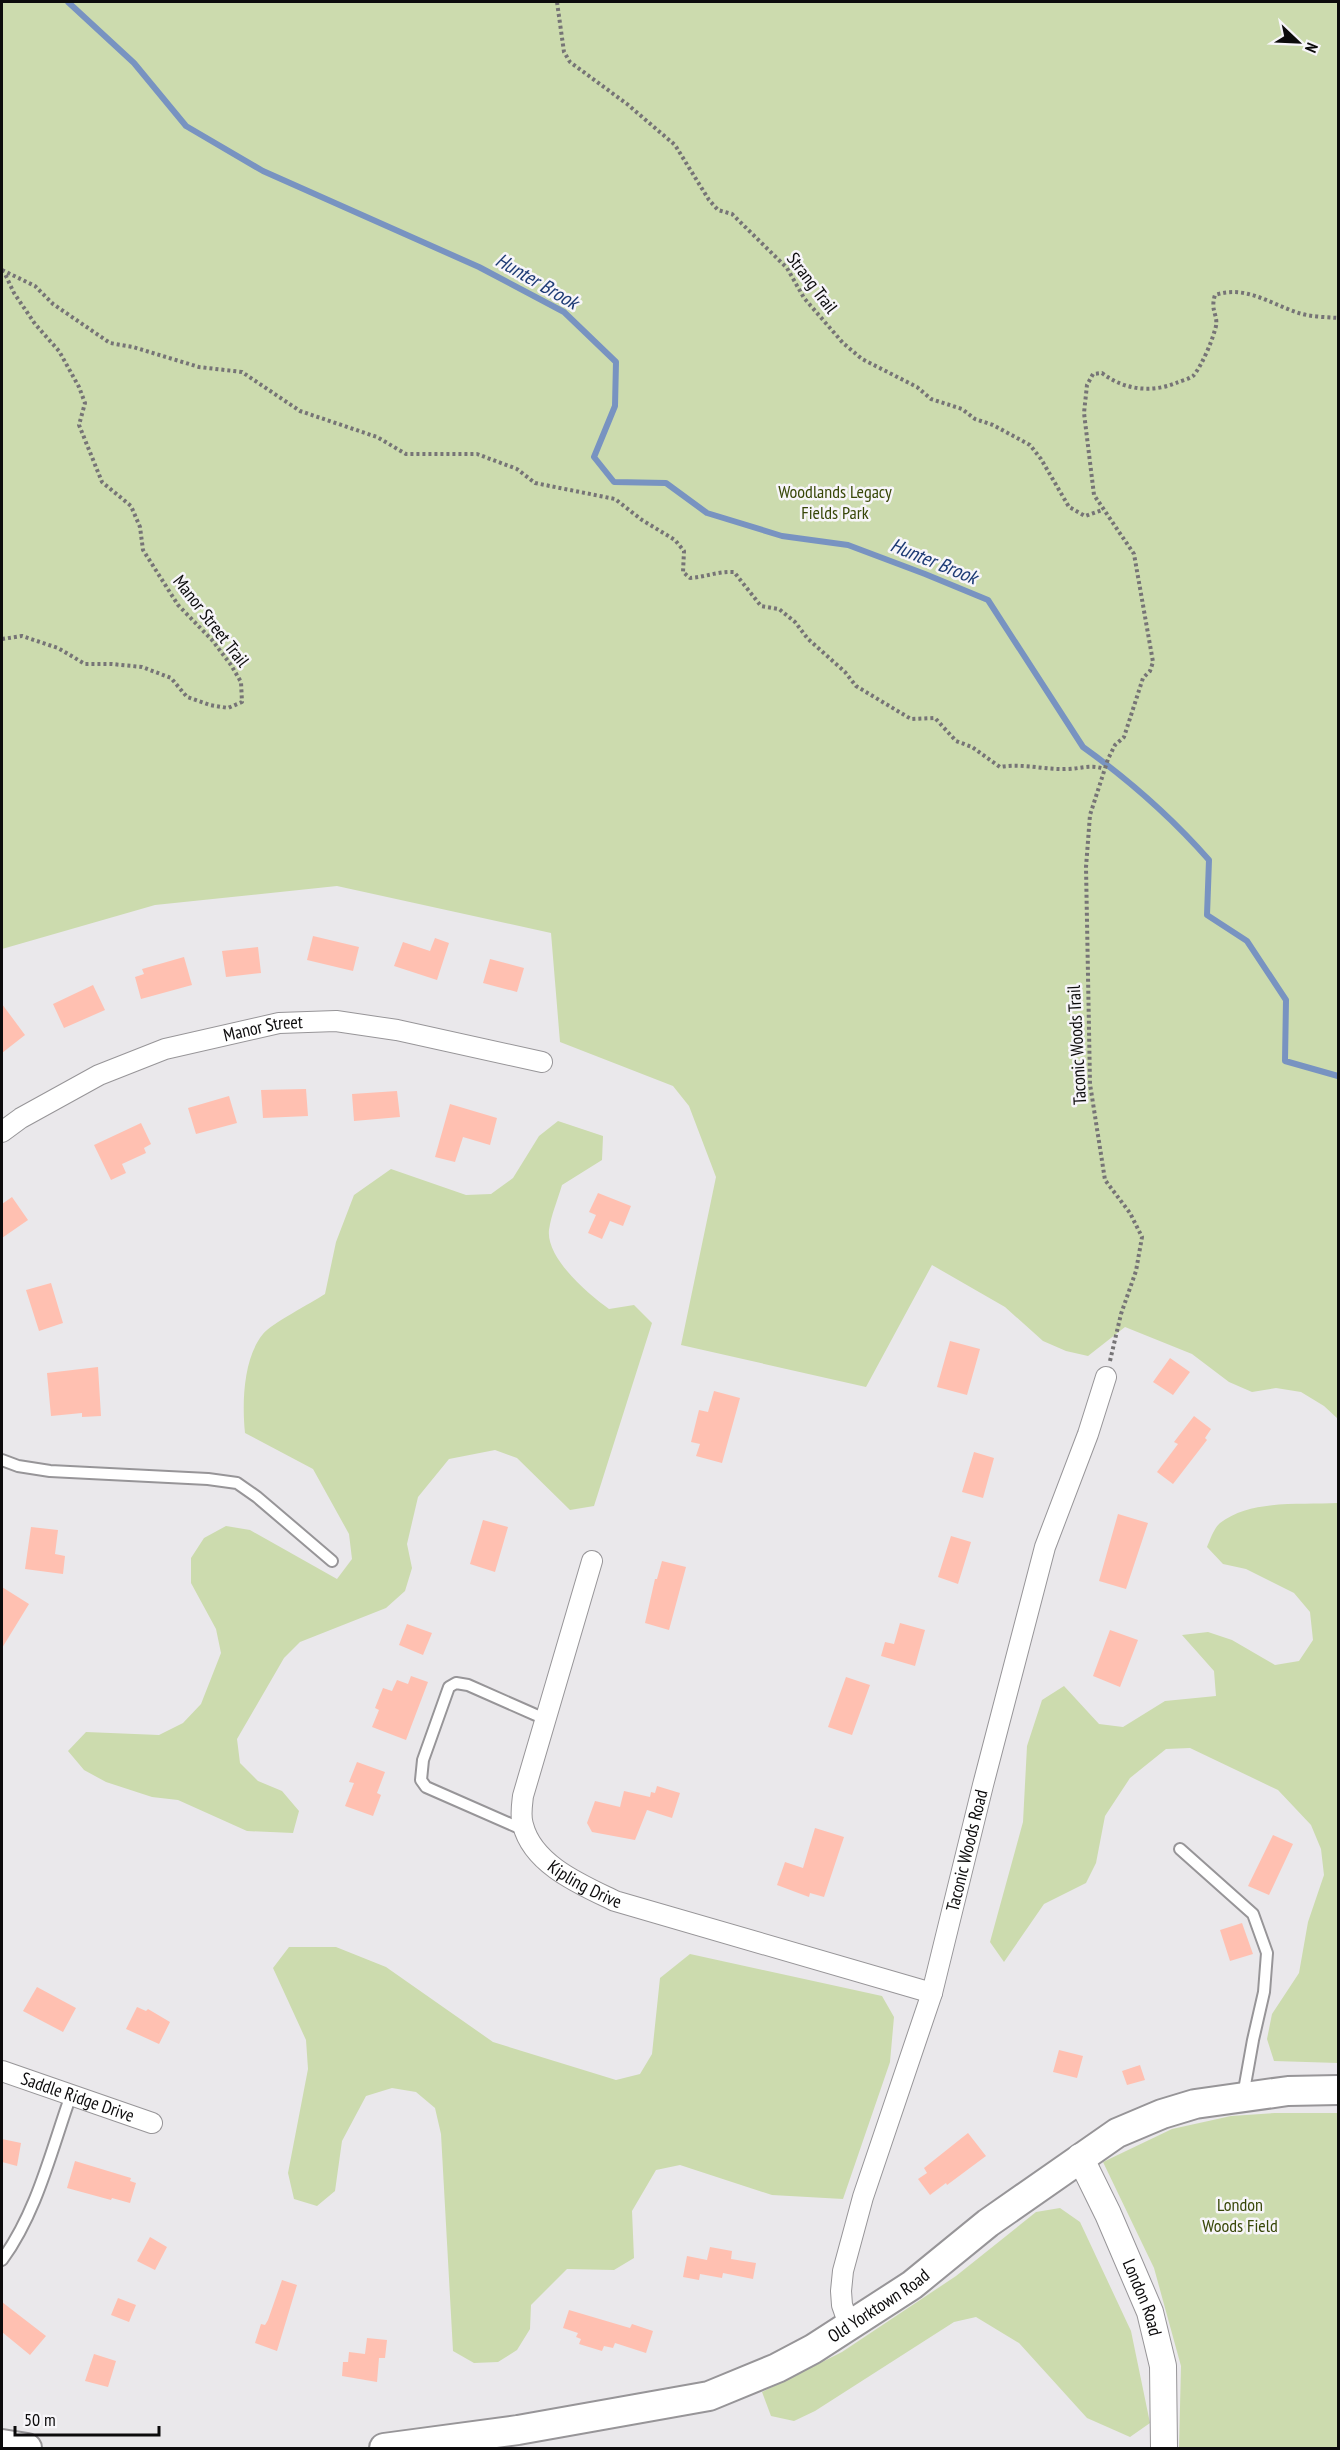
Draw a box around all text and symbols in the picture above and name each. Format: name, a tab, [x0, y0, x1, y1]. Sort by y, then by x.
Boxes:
north arrow	[1268, 12, 1328, 72]
text: N	[1301, 40, 1323, 56]
water label: Hunter Brook	[491, 247, 585, 316]
street label: Strang Trail	[782, 248, 843, 318]
park label: Woodlands Legacy Fields Park	[778, 480, 892, 524]
water label: Hunter Brook	[887, 532, 983, 591]
street label: Manor Street Trail	[168, 570, 255, 672]
street label: Taconic Woods Trail	[1062, 984, 1091, 1106]
street label: Manor Street	[221, 1010, 303, 1046]
street label: Taconic Woods Road	[940, 1787, 992, 1914]
street label: Kipling Drive	[543, 1855, 624, 1913]
street label: Saddle Ridge Drive	[18, 2067, 137, 2127]
park label: London Woods Field	[1202, 2193, 1278, 2237]
street label: London Road	[1118, 2255, 1167, 2338]
street label: Old Yorktown Road	[823, 2263, 934, 2347]
scale bar	[15, 2399, 159, 2437]
text: 50 m	[24, 2408, 56, 2431]

